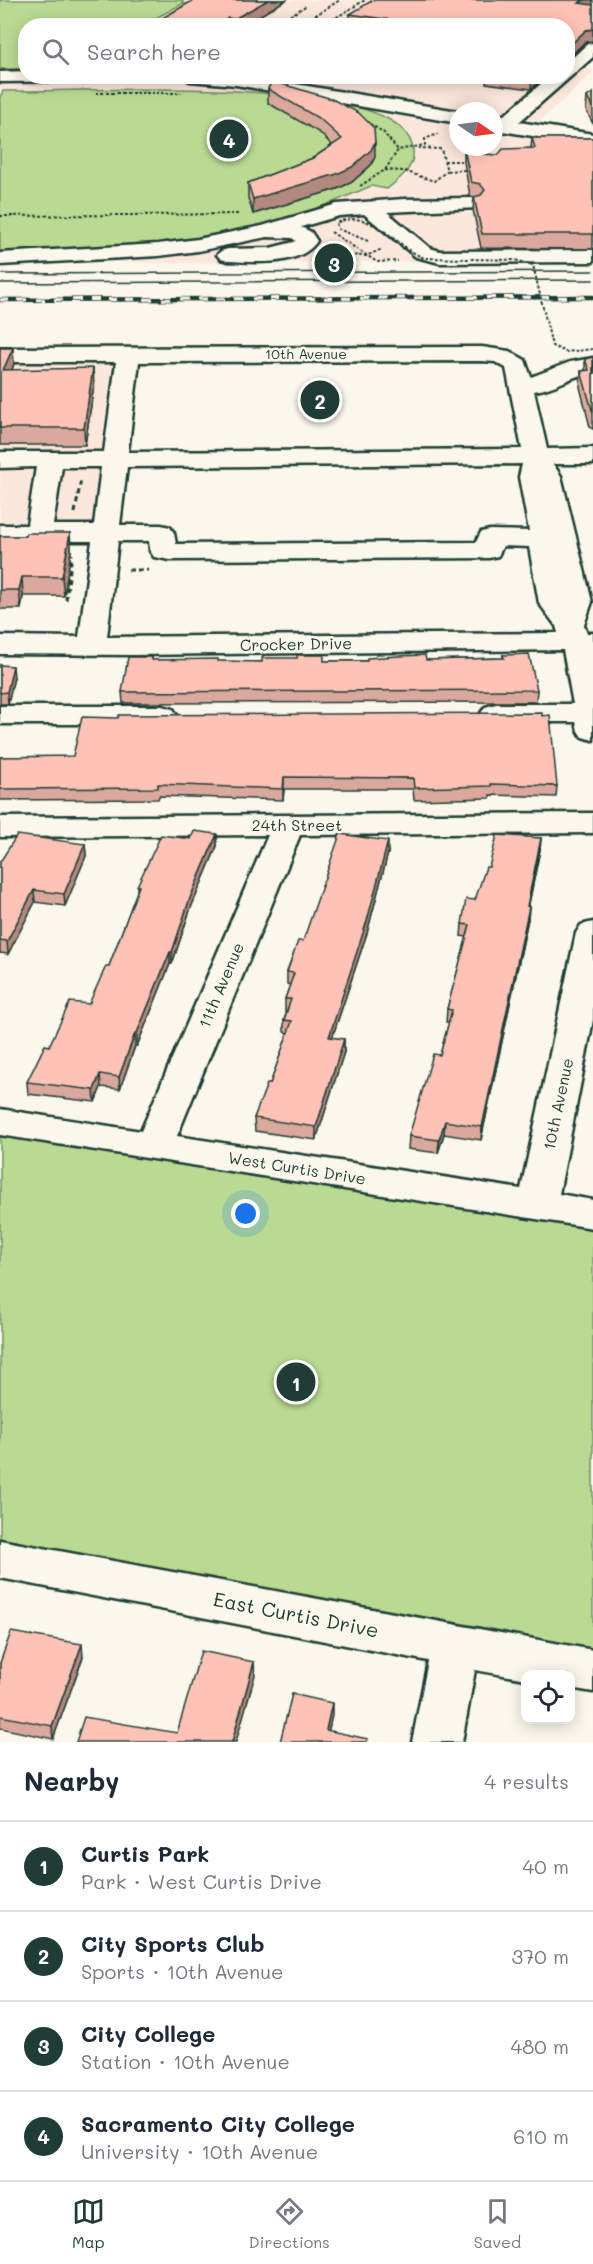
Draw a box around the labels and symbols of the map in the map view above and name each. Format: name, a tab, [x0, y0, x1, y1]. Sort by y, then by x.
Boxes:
north arrow	[449, 102, 503, 156]
pin: 4	[210, 116, 248, 162]
pin: 3	[314, 240, 354, 286]
street label: 10th Avenue	[265, 344, 347, 363]
pin: 2	[300, 378, 340, 422]
street label: Crocker Drive	[240, 632, 352, 655]
street label: 24th Street	[252, 814, 342, 835]
street label: 11th Avenue	[193, 939, 248, 1031]
street label: 10th Avenue	[538, 1056, 578, 1152]
street label: West Curtis Drive	[227, 1146, 367, 1189]
your location	[231, 1199, 260, 1228]
pin: 1	[276, 1360, 316, 1404]
street label: East Curtis Drive	[211, 1585, 381, 1643]

